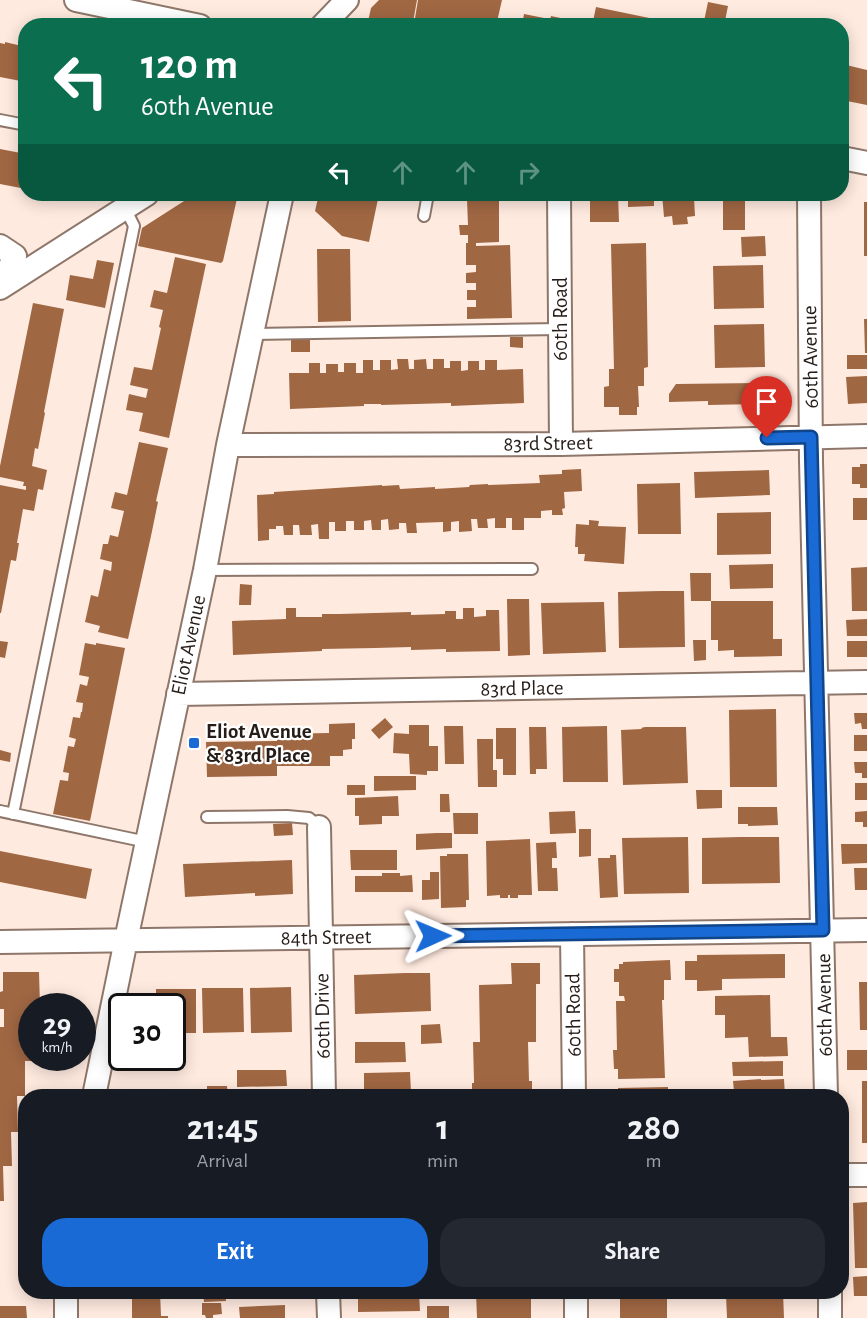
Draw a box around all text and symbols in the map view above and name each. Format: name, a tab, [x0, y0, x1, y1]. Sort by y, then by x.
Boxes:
icon: left	[42, 42, 120, 120]
text: 120 m	[141, 44, 238, 86]
text: 60th Avenue	[141, 93, 274, 120]
icon: left	[323, 156, 356, 189]
icon: ahead	[386, 156, 419, 189]
icon: ahead	[449, 156, 482, 189]
icon: right	[512, 156, 545, 189]
street label: 60th Road	[550, 277, 571, 361]
street label: 60th Avenue	[799, 305, 822, 409]
pin	[741, 376, 792, 438]
icon: arrive	[750, 385, 783, 418]
street label: 83rd Street	[503, 432, 593, 455]
street label: Eliot Avenue	[168, 593, 209, 697]
street label: 83rd Place	[480, 677, 564, 700]
place label: Eliot Avenue & 83rd Place	[206, 721, 312, 766]
marker: Eliot Avenue & 83rd Place	[187, 736, 201, 750]
position arrow	[401, 904, 465, 968]
street label: 84th Street	[281, 926, 372, 949]
street label: 60th Avenue	[813, 953, 836, 1057]
street label: 60th Drive	[311, 973, 334, 1059]
street label: 60th Road	[562, 973, 585, 1057]
speed limit sign: 30	[108, 993, 186, 1071]
text: 29	[43, 1010, 71, 1040]
text: km/h	[42, 1040, 72, 1055]
text: 21:45	[187, 1110, 258, 1146]
text: 1	[436, 1110, 449, 1146]
text: 280	[627, 1110, 680, 1146]
text: Arrival	[197, 1151, 248, 1171]
text: min	[427, 1151, 458, 1171]
text: m	[646, 1151, 662, 1171]
button: Exit	[42, 1218, 428, 1287]
button: Share	[440, 1218, 825, 1287]

